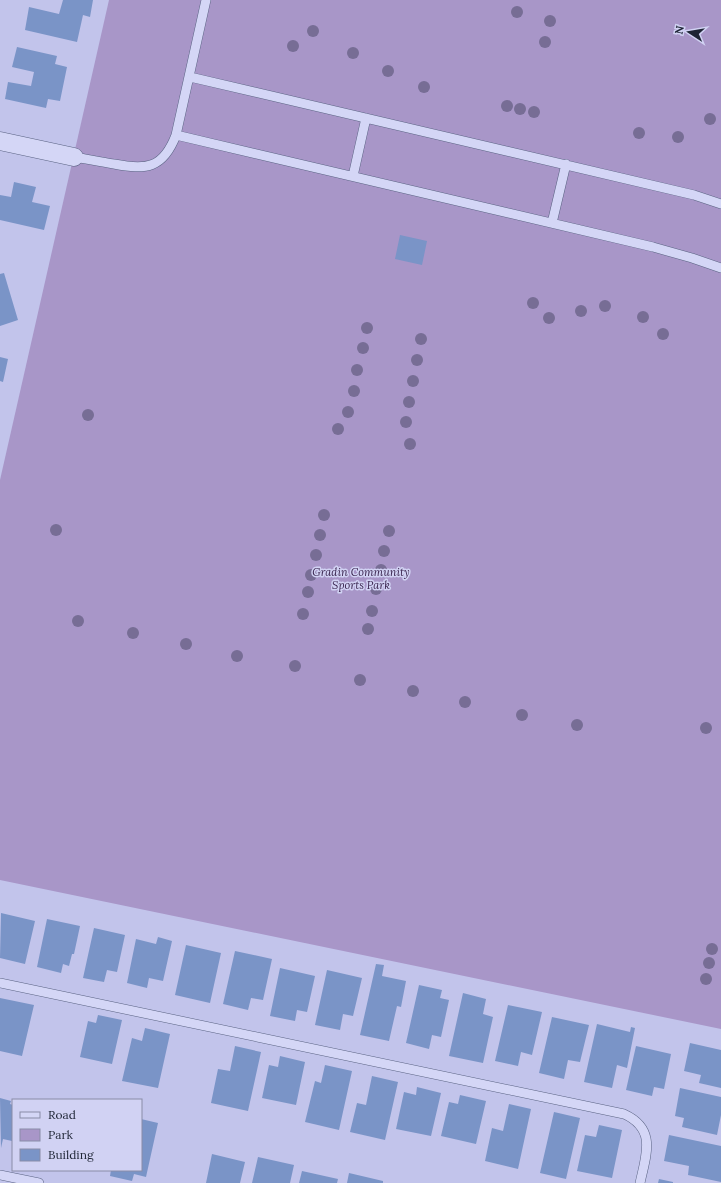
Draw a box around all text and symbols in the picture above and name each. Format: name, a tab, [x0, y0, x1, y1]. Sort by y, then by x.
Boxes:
north arrow	[669, 12, 709, 52]
text: N	[671, 24, 687, 36]
park label: Gradin Community Sports Park	[312, 565, 410, 592]
legend	[12, 1099, 142, 1171]
text: Road	[48, 1107, 76, 1122]
text: Park	[48, 1127, 74, 1142]
text: Building	[48, 1147, 94, 1162]

